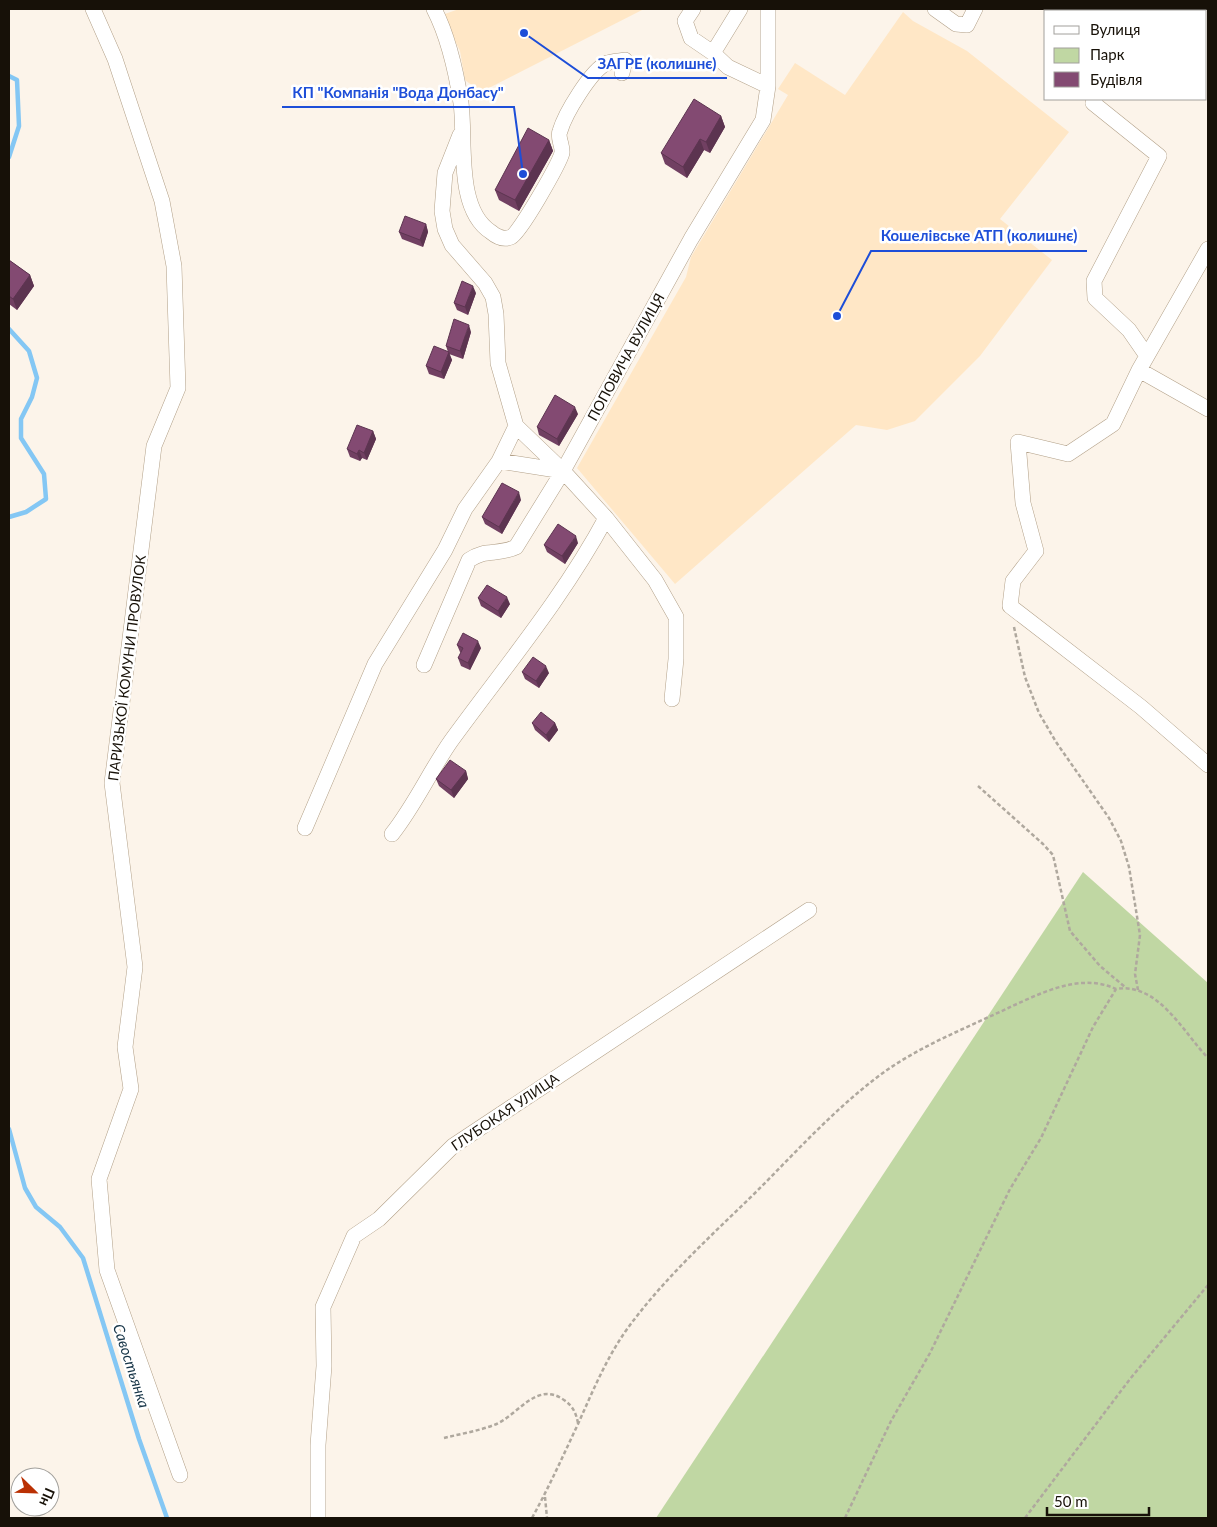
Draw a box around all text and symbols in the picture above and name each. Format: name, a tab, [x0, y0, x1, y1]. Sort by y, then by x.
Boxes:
legend	[1044, 10, 1207, 100]
text: Вулиця	[1090, 20, 1140, 38]
text: Парк	[1090, 45, 1125, 63]
callout: ЗАГРЕ (колишнє)	[588, 48, 727, 78]
text: ЗАГРЕ (колишнє)	[598, 54, 716, 72]
text: Будівля	[1090, 70, 1142, 88]
callout: КП "Компанія "Вода Донбасу"	[282, 77, 514, 107]
text: КП "Компанія "Вода Донбасу"	[292, 83, 504, 101]
callout: Кошелівське АТП (колишнє)	[871, 221, 1087, 251]
text: Кошелівське АТП (колишнє)	[881, 226, 1077, 244]
street label: ПОПОВИЧА ВУЛИЦЯ	[583, 290, 668, 423]
street label: ПАРИЗЬКОЇ КОМУНИ ПРОВУЛОК	[104, 553, 149, 782]
street label: ГЛУБОКАЯ УЛИЦА	[448, 1069, 562, 1154]
water label: Савостьянка	[110, 1321, 154, 1410]
north arrow	[10, 1467, 60, 1517]
scale bar	[1047, 1484, 1150, 1516]
text: Пн	[36, 1486, 59, 1509]
text: 50 m	[1054, 1492, 1088, 1510]

